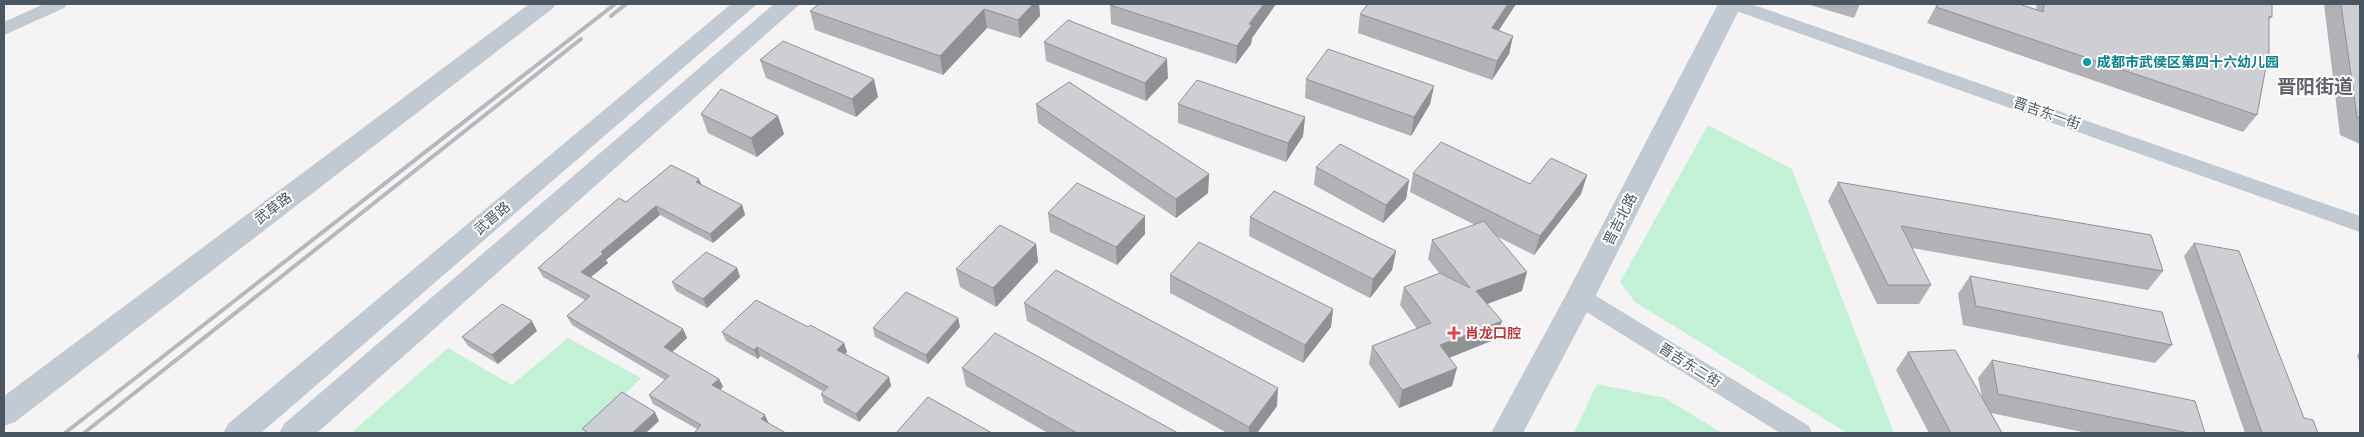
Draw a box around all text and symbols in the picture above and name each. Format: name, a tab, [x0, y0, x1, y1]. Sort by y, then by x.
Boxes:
place label: 成都市武侯区第四十六幼儿园	[2097, 54, 2279, 71]
marker: 成都市武侯区第四十六幼儿园	[2081, 56, 2093, 68]
district label: 晋阳街道	[2277, 75, 2353, 98]
street label: 晋吉东一街	[2011, 94, 2083, 133]
street label: 武草路	[251, 189, 295, 228]
street label: 晋吉北路	[1600, 190, 1641, 248]
street label: 武晋路	[471, 198, 514, 238]
place label: 肖龙口腔	[1465, 325, 1521, 342]
marker: 肖龙口腔	[1447, 326, 1461, 340]
street label: 晋吉东二街	[1656, 340, 1724, 391]

